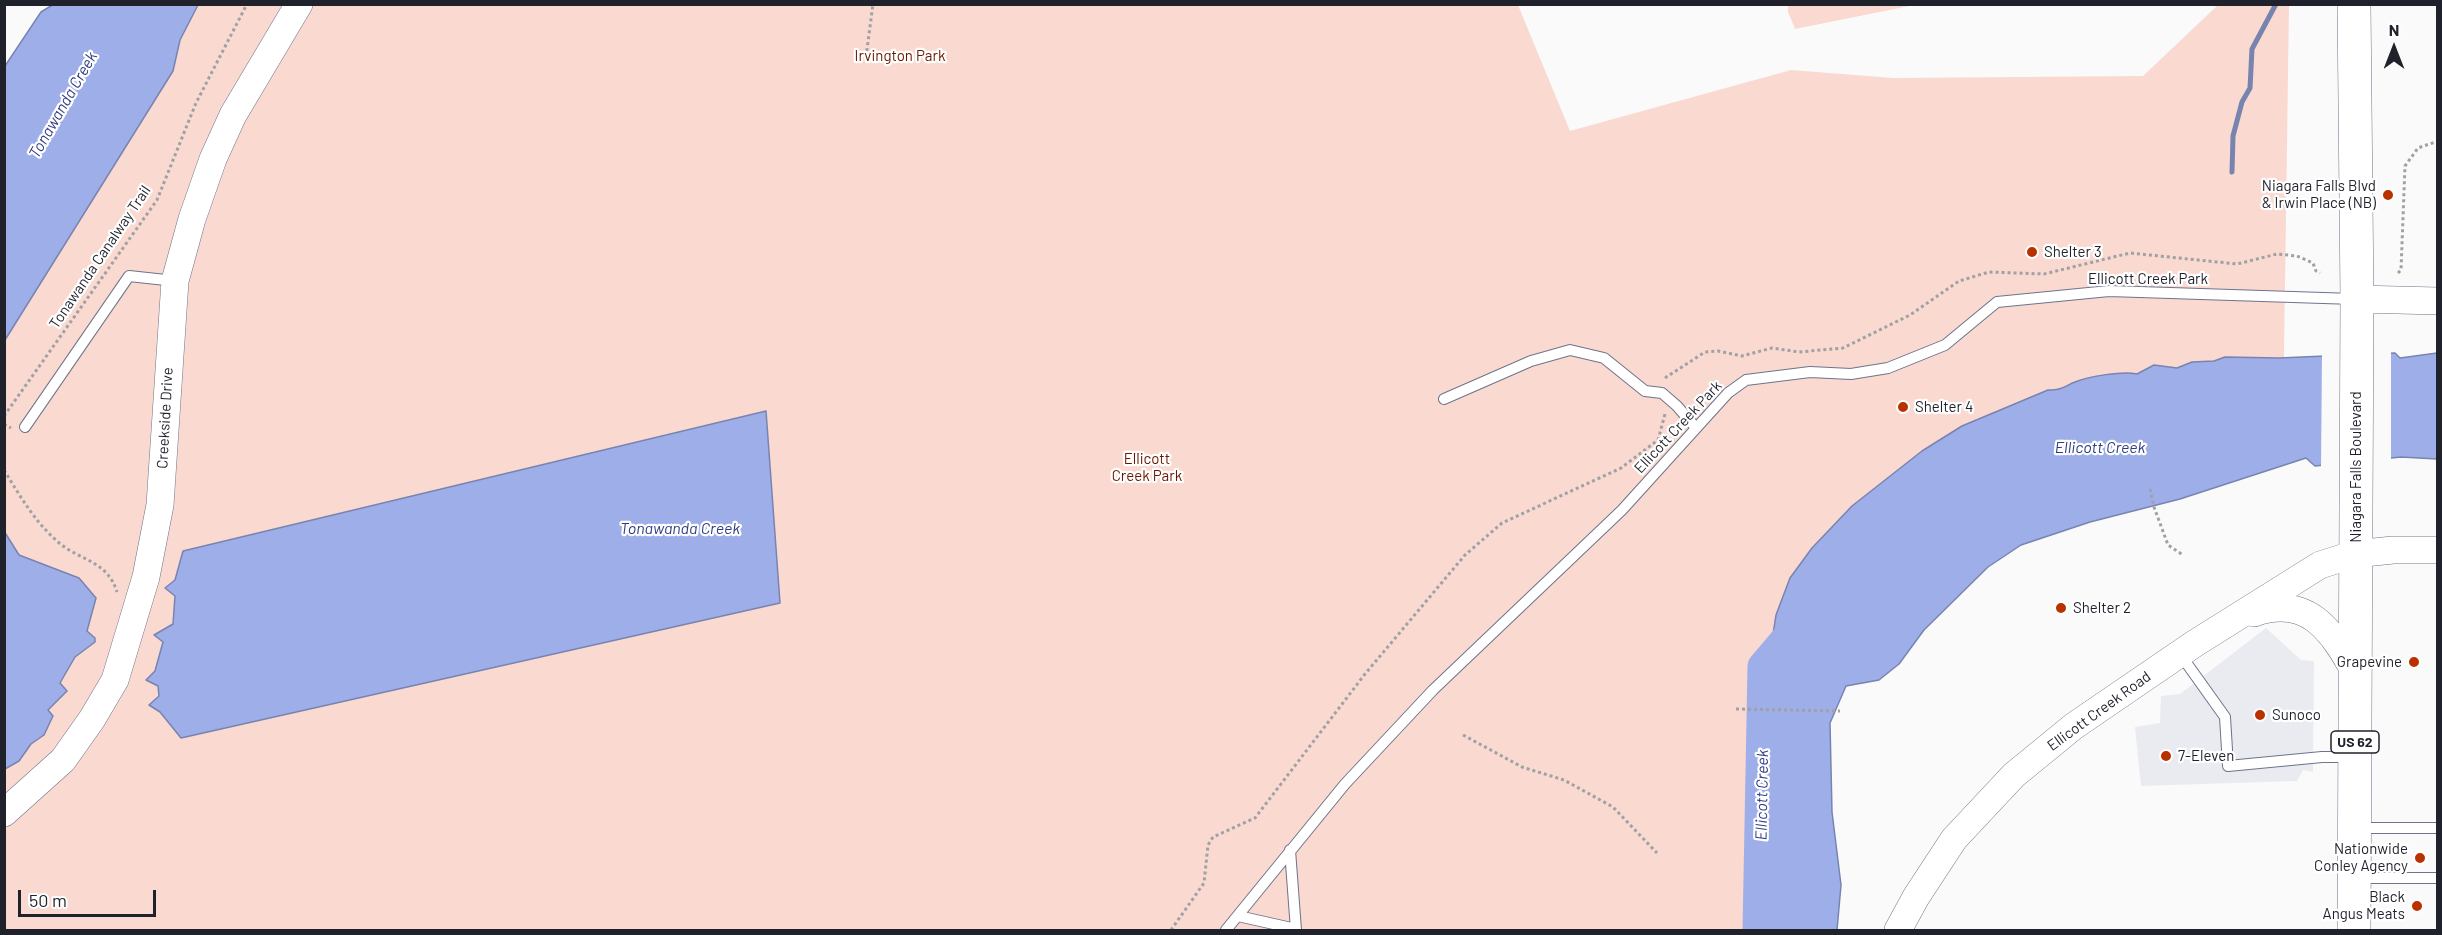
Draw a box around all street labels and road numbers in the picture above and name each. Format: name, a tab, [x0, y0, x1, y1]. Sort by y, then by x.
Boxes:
street label: Tonawanda Canalway Trail	[45, 182, 155, 332]
street label: Ellicott Creek Park	[2088, 270, 2208, 288]
street label: Creekside Drive	[153, 367, 177, 469]
street label: Ellicott Creek Park	[1630, 377, 1726, 477]
street label: Niagara Falls Boulevard	[2347, 391, 2365, 543]
street label: Ellicott Creek Road	[2044, 667, 2154, 755]
road number: US 62	[2331, 731, 2379, 753]

